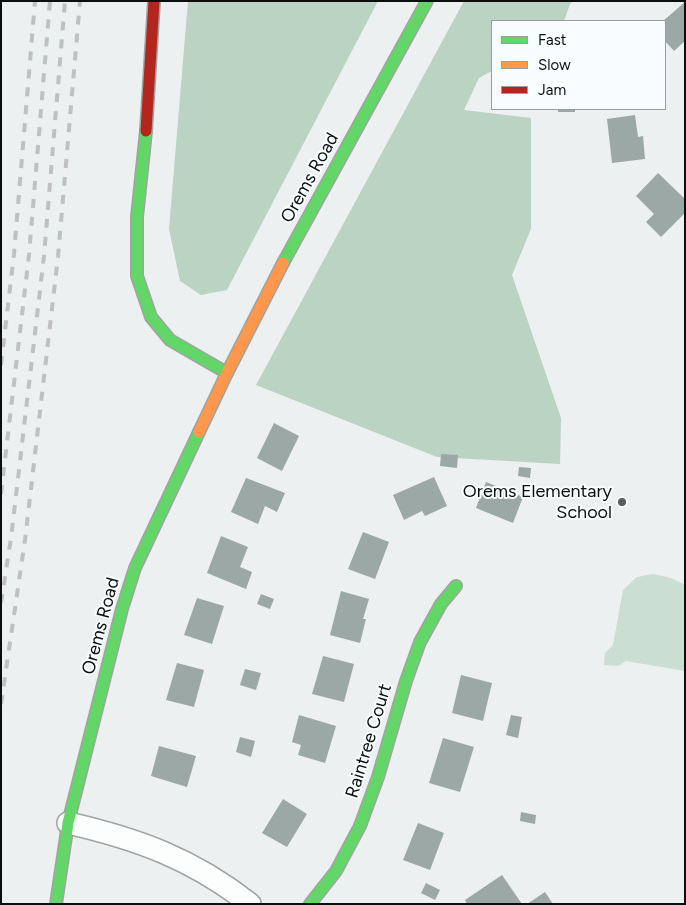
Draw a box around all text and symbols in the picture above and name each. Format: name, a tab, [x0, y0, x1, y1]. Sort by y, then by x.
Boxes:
legend	[491, 20, 666, 110]
text: Fast	[538, 31, 566, 49]
text: Slow	[538, 56, 571, 74]
text: Jam	[538, 81, 566, 99]
street label: Orems Road	[276, 129, 344, 227]
place label: Orems Elementary School	[463, 481, 612, 524]
marker: Orems Elementary School	[616, 496, 628, 508]
street label: Orems Road	[78, 575, 124, 677]
street label: Raintree Court	[341, 681, 397, 801]

